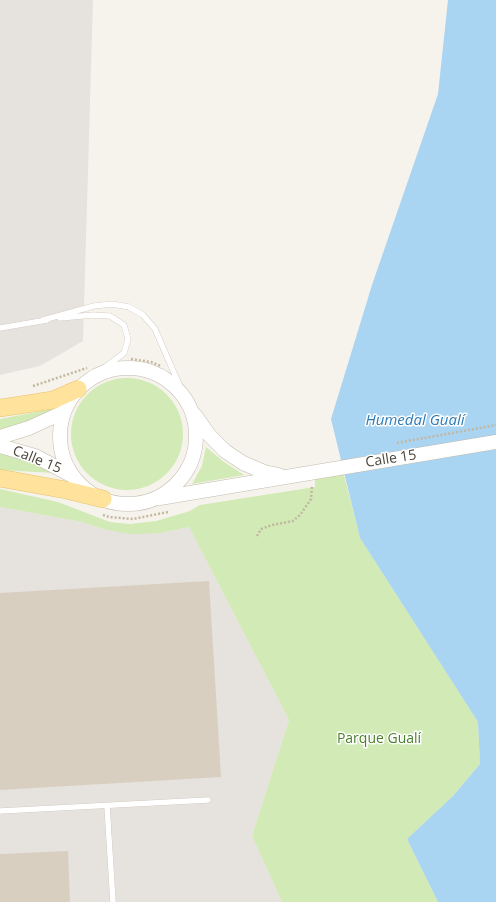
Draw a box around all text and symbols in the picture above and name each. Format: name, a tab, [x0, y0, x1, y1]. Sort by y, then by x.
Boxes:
water label: Humedal Gualí	[365, 412, 465, 430]
street label: Calle 15	[10, 443, 64, 477]
street label: Calle 15	[364, 447, 418, 471]
park label: Parque Gualí	[337, 731, 421, 747]

